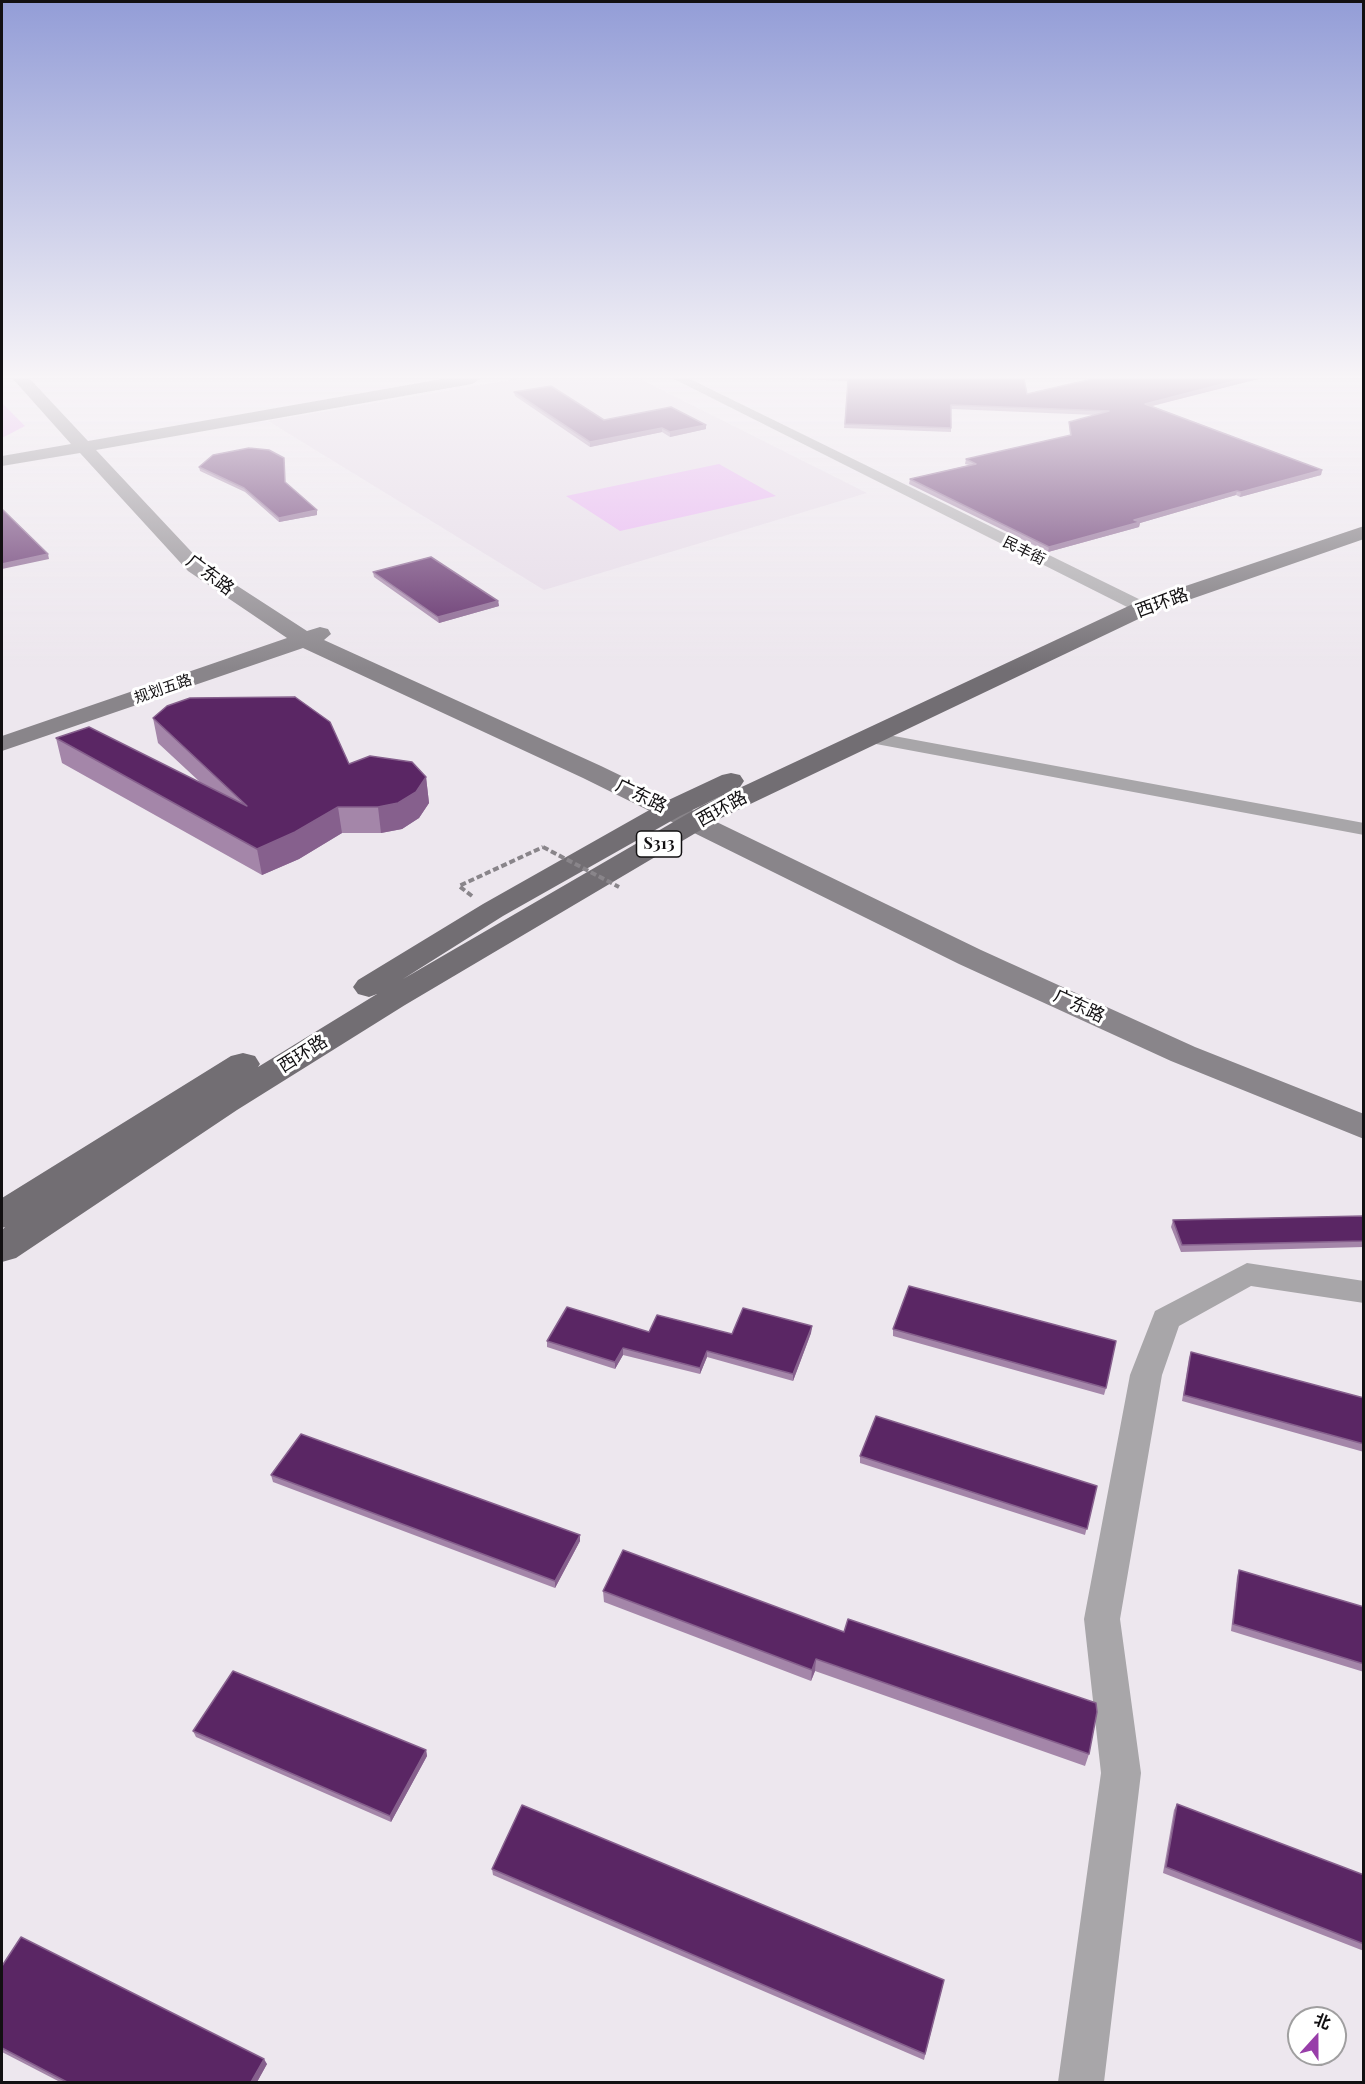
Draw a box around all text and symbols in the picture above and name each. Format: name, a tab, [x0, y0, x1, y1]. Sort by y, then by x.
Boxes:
street label: 民丰街	[1000, 533, 1048, 569]
street label: 广东路	[182, 550, 238, 600]
street label: 西环路	[1133, 584, 1191, 622]
street label: 规划五路	[132, 671, 194, 707]
street label: 广东路	[612, 774, 670, 818]
street label: 西环路	[693, 786, 751, 832]
road number: S313	[636, 831, 682, 857]
street label: 广东路	[1050, 985, 1108, 1027]
street label: 西环路	[274, 1031, 332, 1077]
north arrow	[1287, 2006, 1347, 2066]
text: 北	[1312, 2008, 1334, 2033]

